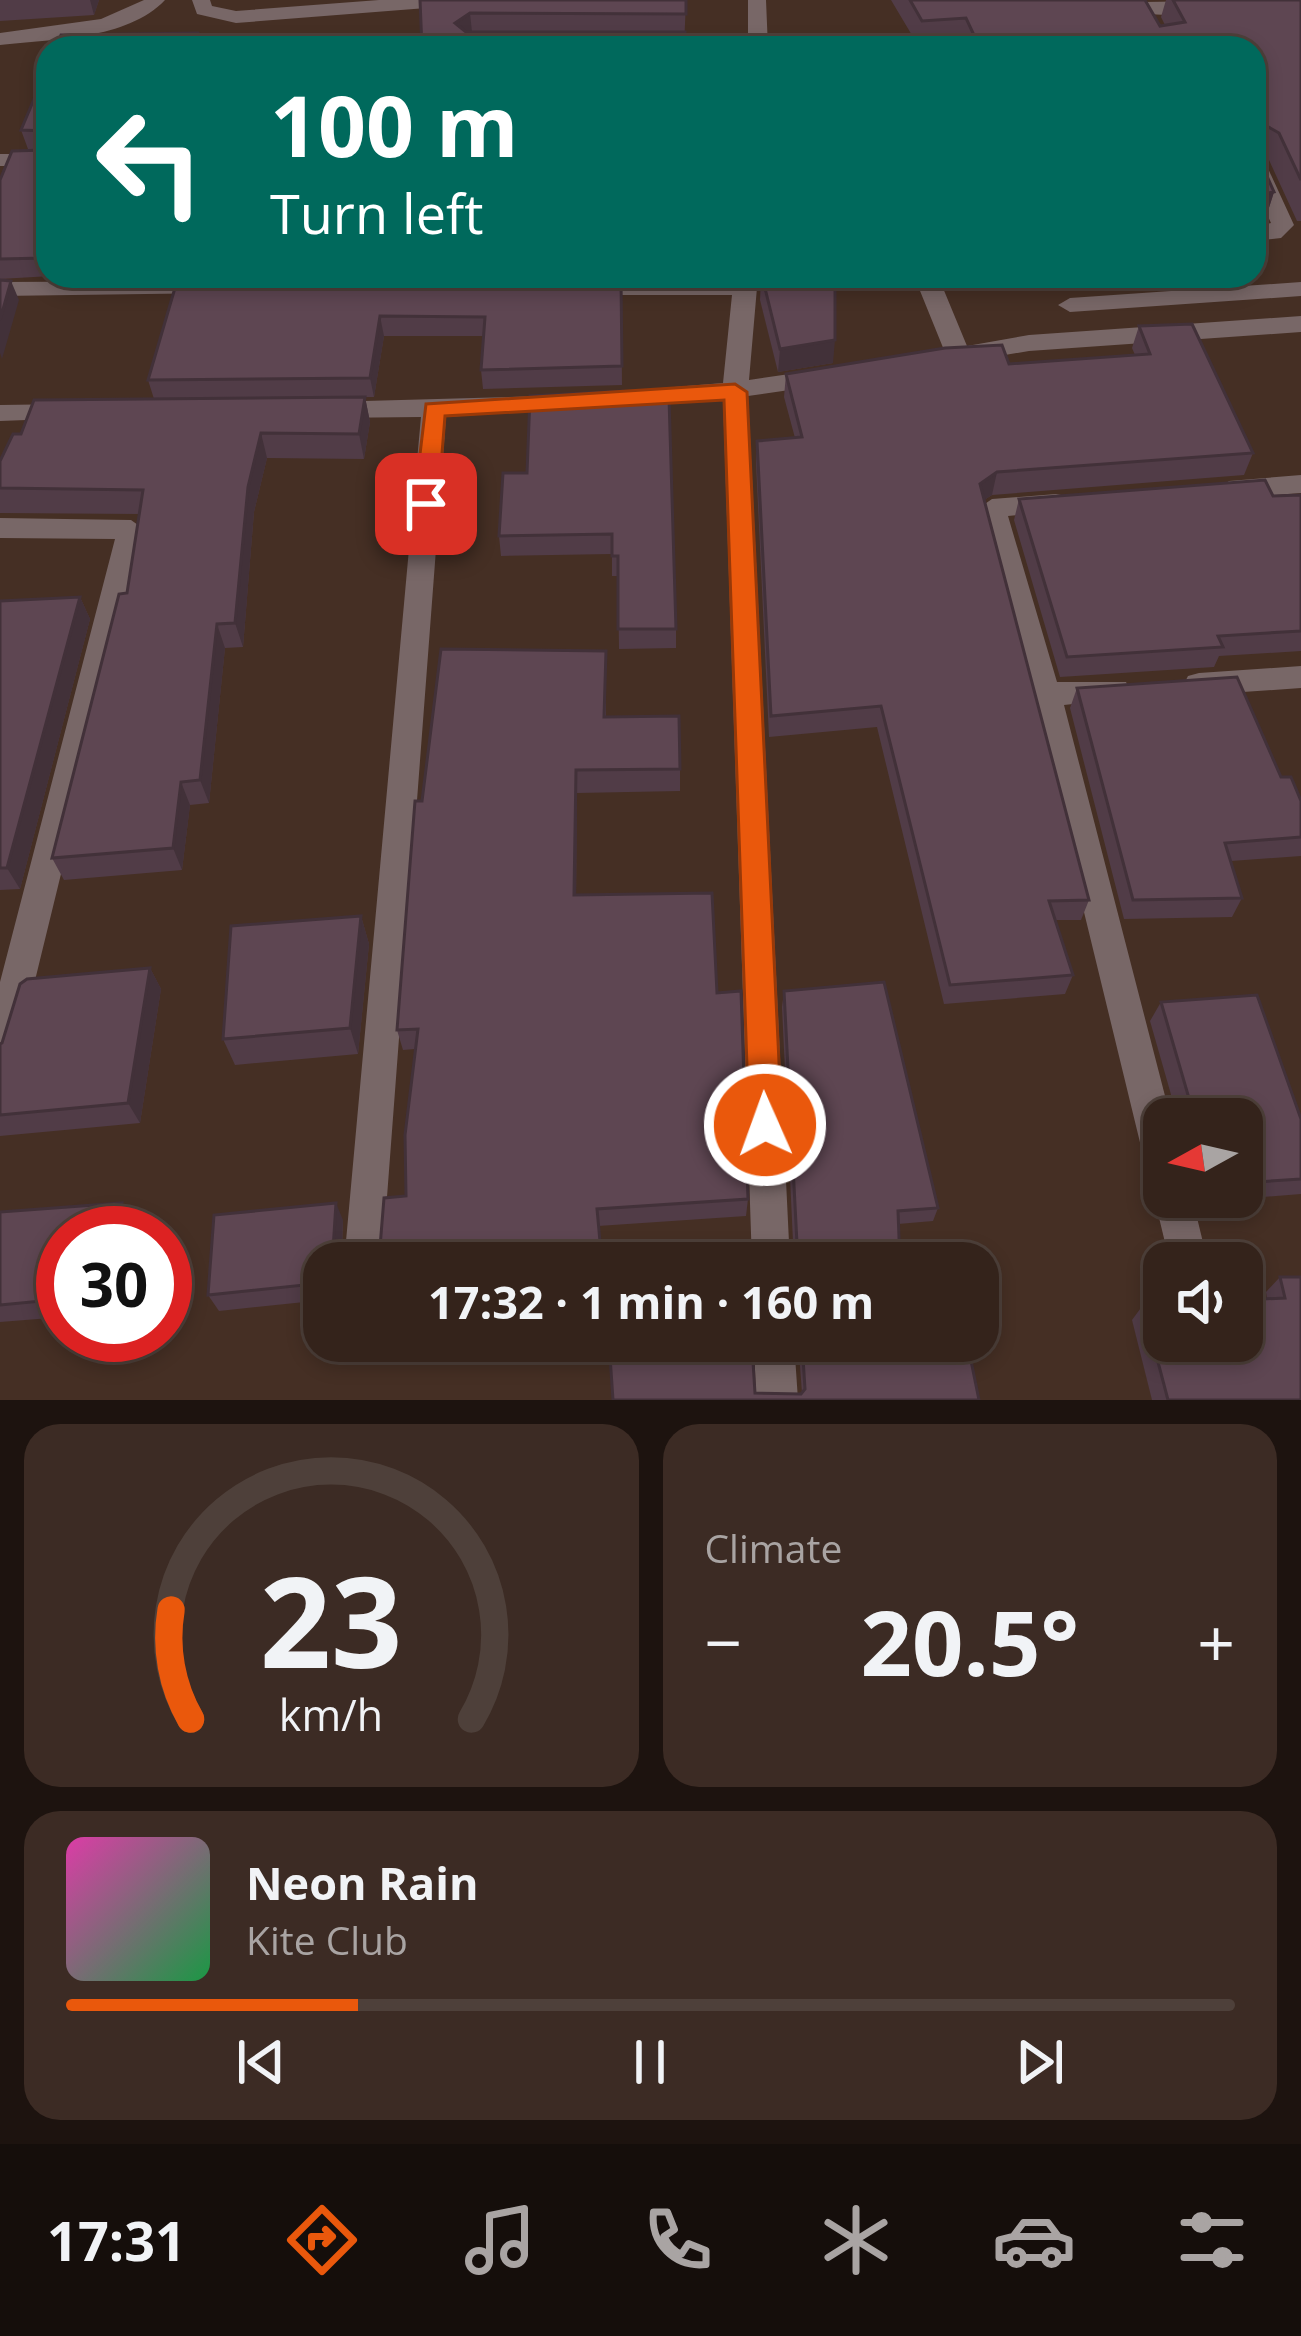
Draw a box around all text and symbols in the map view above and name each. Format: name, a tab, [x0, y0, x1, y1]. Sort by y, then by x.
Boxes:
text: 100 m	[270, 67, 518, 182]
icon: left	[72, 84, 228, 240]
text: Turn left	[270, 176, 483, 250]
pin	[375, 453, 477, 555]
icon: arrive	[393, 471, 459, 537]
position arrow	[702, 1062, 828, 1188]
north arrow	[1143, 1098, 1263, 1218]
map controls	[1143, 1098, 1263, 1362]
speed limit sign: 30	[36, 1206, 192, 1362]
button: sound	[1143, 1242, 1263, 1362]
text: 17:32 · 1 min · 160 m	[428, 1271, 874, 1332]
text: Climate	[705, 1521, 842, 1574]
text: 23	[260, 1535, 403, 1705]
text: 20.5°	[860, 1580, 1079, 1702]
text: −	[705, 1596, 742, 1686]
text: +	[1197, 1596, 1235, 1686]
text: km/h	[279, 1684, 383, 1743]
text: Neon Rain	[246, 1852, 479, 1913]
text: Kite Club	[246, 1913, 408, 1966]
icon: previous	[228, 2029, 294, 2095]
icon: pause	[617, 2029, 683, 2095]
icon: next	[1007, 2029, 1073, 2095]
icon: directions	[280, 2198, 364, 2282]
icon: music	[458, 2198, 542, 2282]
icon: phone	[636, 2198, 720, 2282]
icon: climate	[814, 2198, 898, 2282]
icon: car	[992, 2198, 1076, 2282]
icon: filters	[1170, 2198, 1254, 2282]
text: 17:31	[47, 2203, 186, 2277]

